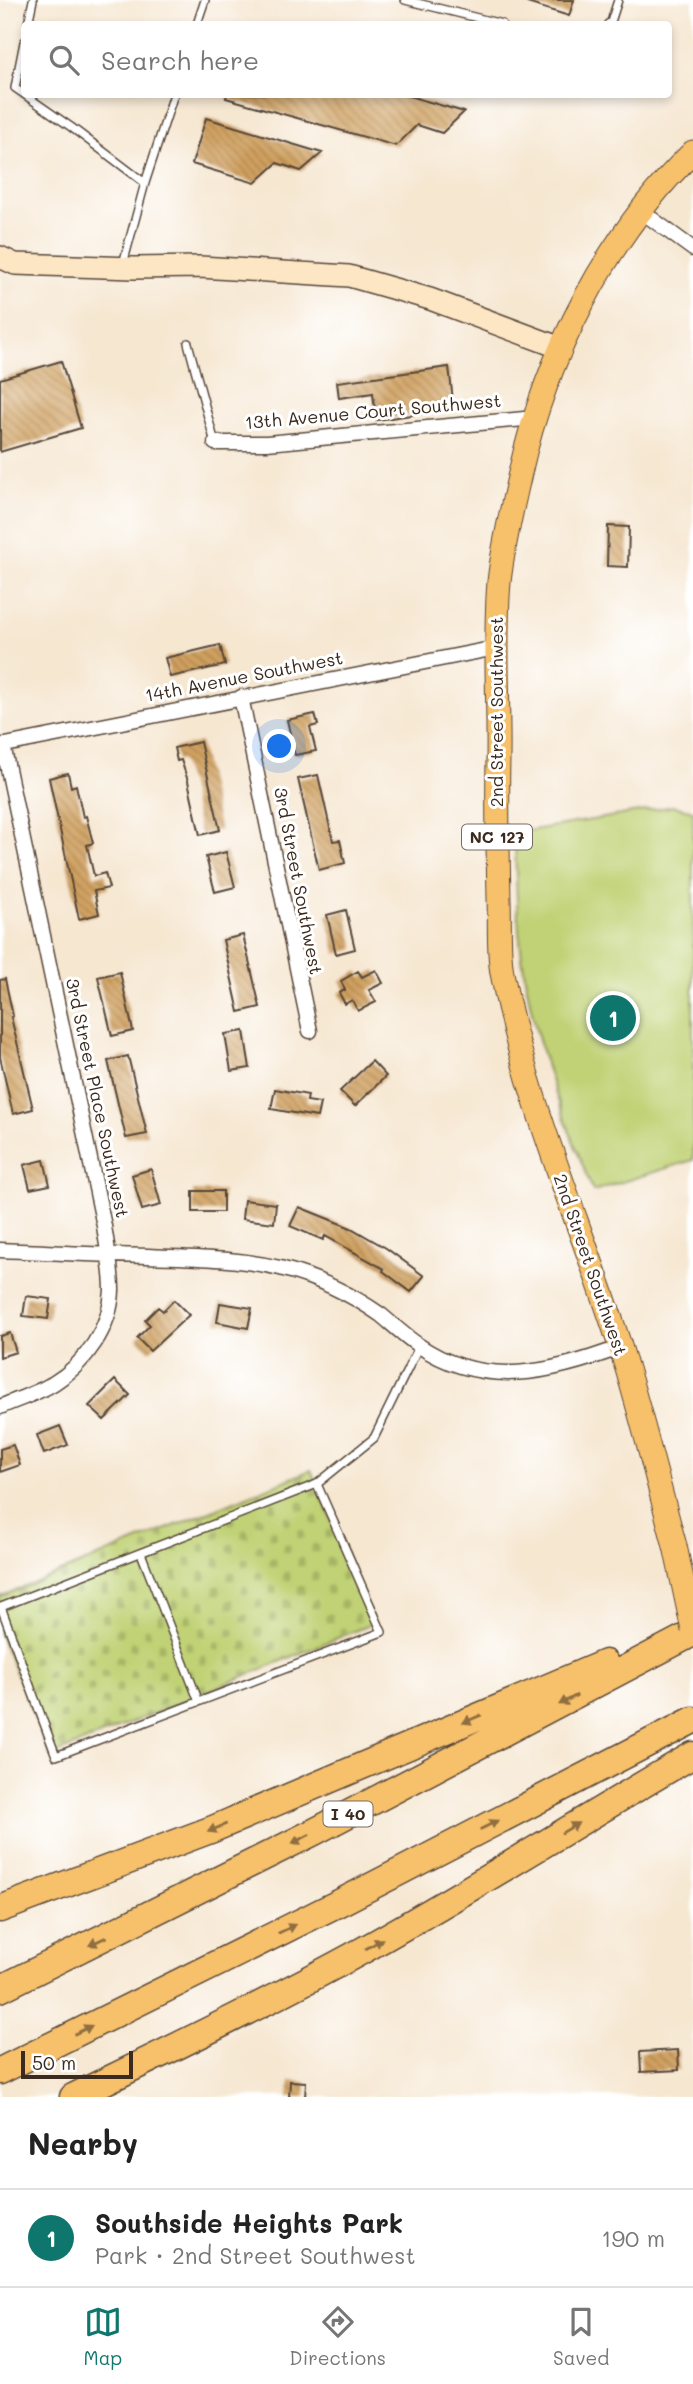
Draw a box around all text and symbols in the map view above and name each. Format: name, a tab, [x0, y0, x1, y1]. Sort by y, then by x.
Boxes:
search box	[21, 21, 672, 98]
icon: search	[45, 41, 83, 79]
text: Search here	[101, 43, 259, 77]
street label: 13th Avenue Court Southwest	[244, 388, 502, 434]
street label: 2nd Street Southwest	[484, 617, 508, 807]
street label: 14th Avenue Southwest	[143, 645, 345, 707]
your location	[262, 729, 296, 763]
street label: 3rd Street Southwest	[269, 785, 329, 977]
road number: NC 127	[462, 824, 532, 850]
street label: 3rd Street Place Southwest	[61, 976, 135, 1220]
pin: 1	[590, 992, 636, 1044]
street label: 2nd Street Southwest	[549, 1171, 633, 1359]
one-way arrow	[558, 1694, 578, 1706]
one-way arrow	[461, 1714, 482, 1725]
road number: I 40	[324, 1802, 372, 1826]
one-way arrow	[479, 1820, 499, 1831]
one-way arrow	[207, 1822, 228, 1833]
one-way arrow	[560, 1822, 579, 1835]
one-way arrow	[291, 1833, 311, 1844]
one-way arrow	[277, 1923, 297, 1935]
one-way arrow	[88, 1935, 108, 1946]
one-way arrow	[364, 1938, 384, 1950]
one-way arrow	[73, 2025, 93, 2036]
scale bar	[21, 2048, 133, 2080]
text: 50 m	[32, 2050, 76, 2075]
text: Nearby	[28, 2123, 138, 2163]
text: Southside Heights Park	[95, 2206, 403, 2240]
text: 1	[46, 2223, 56, 2253]
text: 190 m	[601, 2223, 665, 2253]
text: Park · 2nd Street Southwest	[95, 2240, 416, 2270]
tab: Map	[84, 2303, 122, 2370]
tab: Directions	[289, 2303, 386, 2370]
tab: Saved	[553, 2303, 609, 2370]

